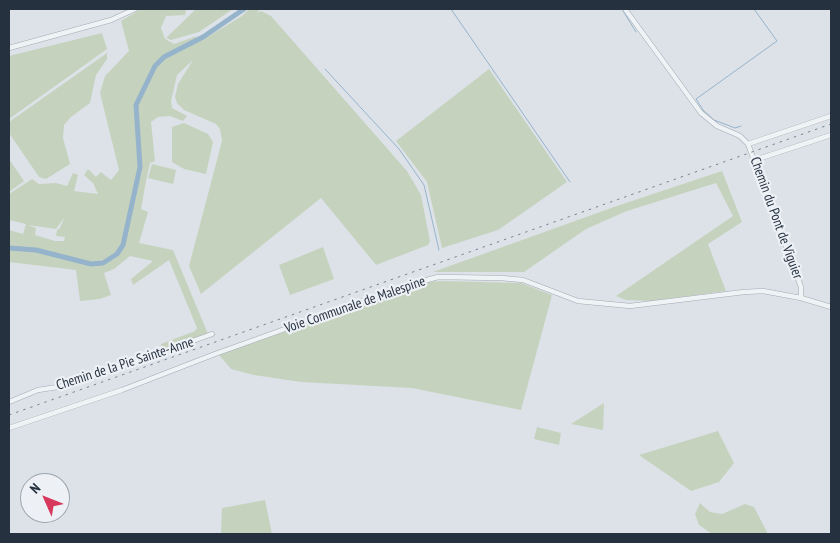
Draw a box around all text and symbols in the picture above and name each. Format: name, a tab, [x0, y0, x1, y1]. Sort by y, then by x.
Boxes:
street label: Chemin du Pont de Viguier	[746, 155, 806, 281]
street label: Voie Communale de Malespine	[282, 273, 428, 337]
street label: Chemin de la Pie Sainte-Anne	[54, 334, 196, 394]
north arrow	[20, 473, 70, 523]
text: N	[26, 479, 44, 497]

